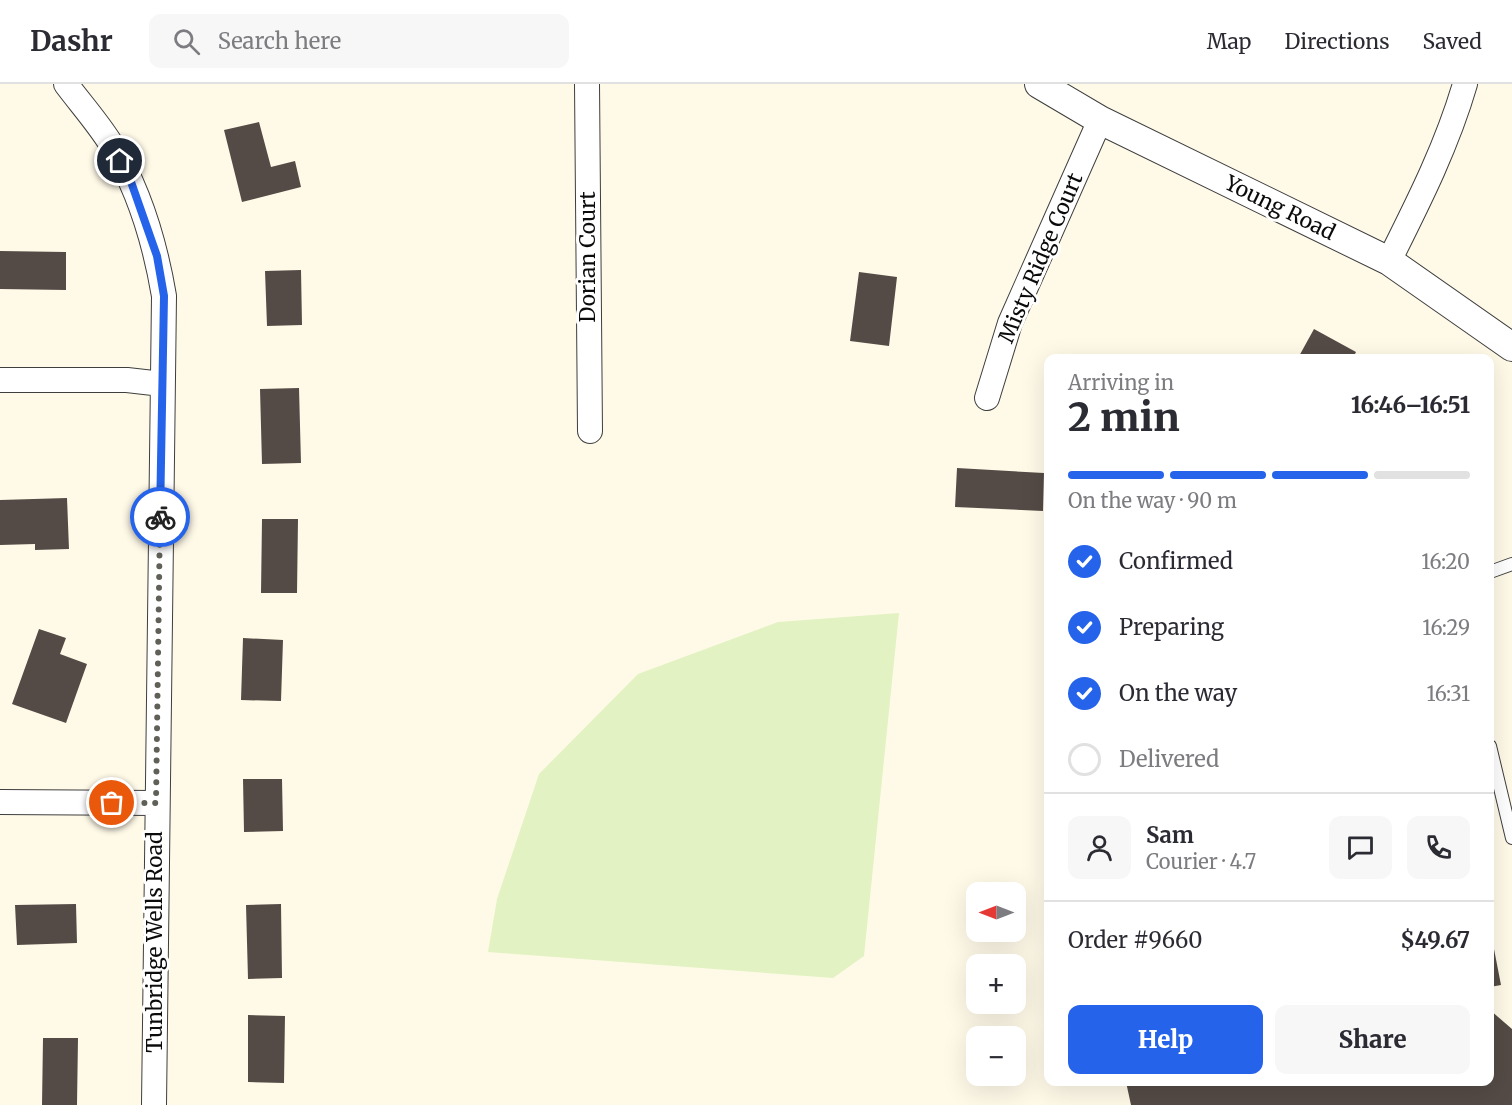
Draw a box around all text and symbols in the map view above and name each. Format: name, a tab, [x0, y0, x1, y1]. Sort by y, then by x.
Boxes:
search box	[149, 14, 569, 68]
text: Dashr	[30, 23, 113, 59]
icon: search	[170, 25, 203, 58]
text: Search here	[218, 27, 341, 55]
text: Map	[1207, 28, 1251, 55]
text: Directions	[1284, 28, 1389, 55]
text: Saved	[1422, 28, 1482, 55]
pin	[94, 135, 145, 186]
icon: home	[103, 144, 136, 177]
street label: Misty Ridge Court	[993, 169, 1089, 347]
street label: Young Road	[1220, 169, 1340, 246]
street label: Dorian Court	[574, 191, 601, 323]
text: Arriving in	[1068, 370, 1174, 395]
text: 16:46–16:51	[1351, 391, 1470, 419]
text: 2 min	[1068, 393, 1180, 442]
courier	[130, 487, 190, 547]
text: On the way · 90 m	[1068, 488, 1237, 513]
icon: bike	[144, 501, 177, 534]
icon: check	[1068, 545, 1101, 578]
text: Confirmed	[1119, 547, 1233, 575]
text: 16:20	[1421, 549, 1470, 574]
icon: check	[1068, 611, 1101, 644]
text: Preparing	[1119, 613, 1224, 641]
text: 16:29	[1422, 615, 1470, 640]
icon: check	[1068, 677, 1101, 710]
text: On the way	[1119, 679, 1237, 707]
text: 16:31	[1426, 681, 1470, 706]
text: Delivered	[1119, 745, 1219, 773]
pin	[86, 777, 137, 828]
icon: bag	[95, 786, 128, 819]
button: person	[1068, 816, 1131, 879]
button: chat	[1329, 816, 1392, 879]
button: phone	[1407, 816, 1470, 879]
text: Sam	[1146, 821, 1194, 849]
street label: Tunbridge Wells Road	[141, 831, 168, 1053]
text: Courier · 4.7	[1146, 849, 1256, 874]
north arrow	[966, 882, 1026, 942]
map controls	[966, 882, 1026, 1086]
text: Order #9660	[1068, 926, 1202, 954]
text: $49.67	[1400, 926, 1470, 954]
button: +	[966, 954, 1026, 1014]
button: Help	[1068, 1005, 1263, 1074]
button: Share	[1275, 1005, 1470, 1074]
button: −	[966, 1026, 1026, 1086]

